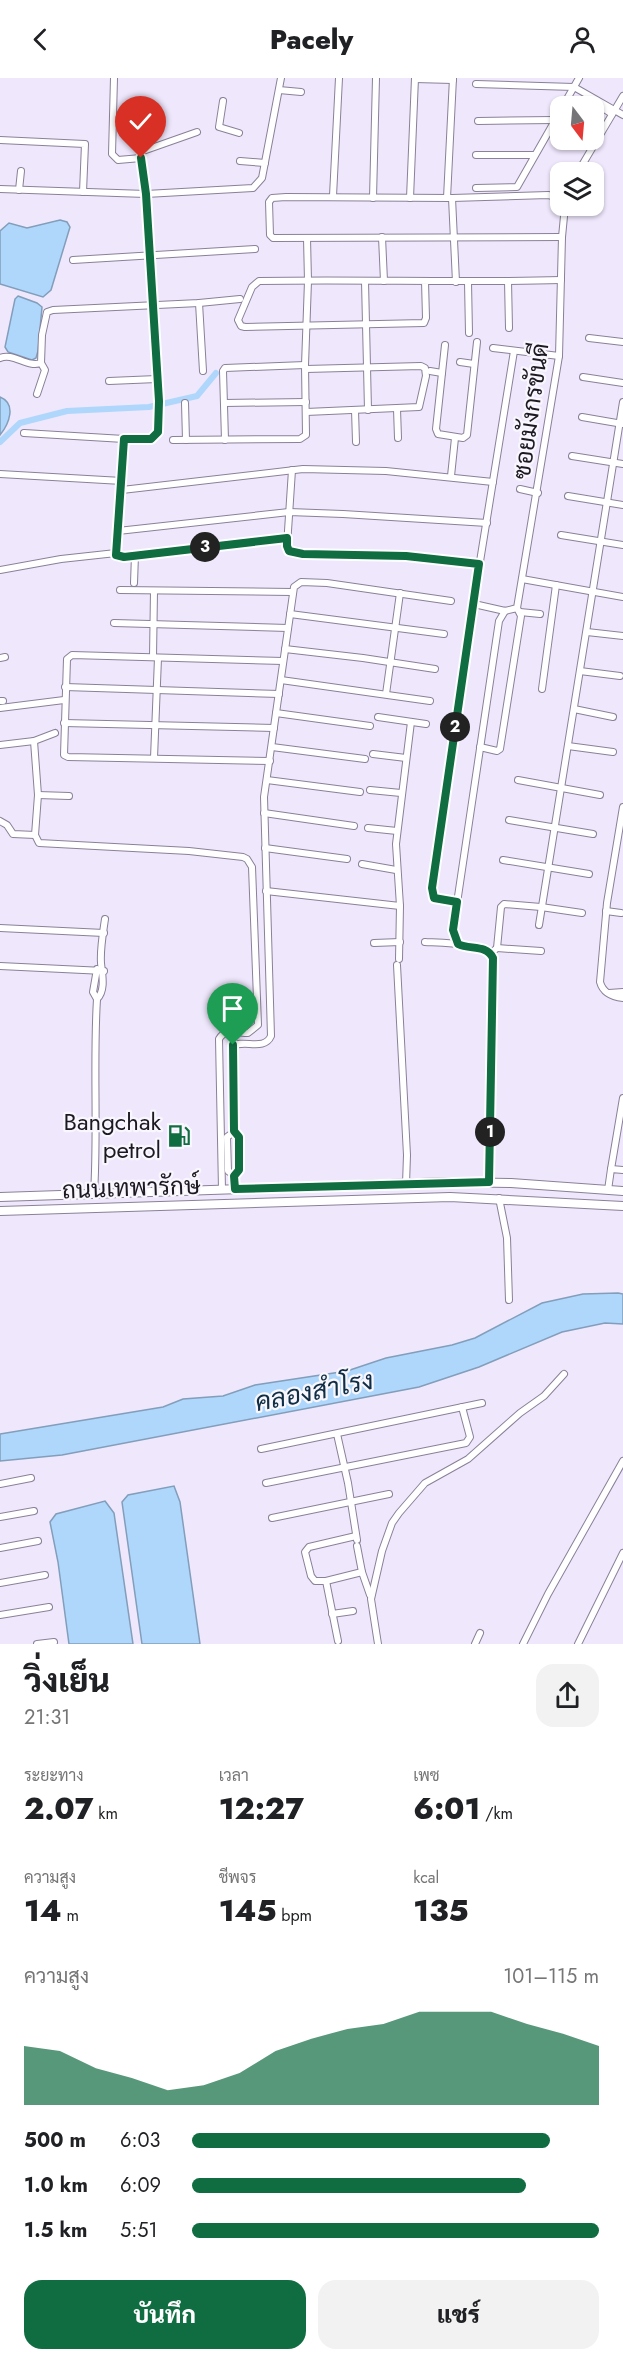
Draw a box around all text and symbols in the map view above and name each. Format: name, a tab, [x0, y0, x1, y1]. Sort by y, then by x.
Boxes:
text: Pacely	[270, 20, 353, 59]
icon: back	[24, 23, 57, 56]
icon: person	[566, 23, 599, 56]
pin	[115, 96, 166, 158]
north arrow	[550, 96, 604, 150]
map controls	[550, 96, 604, 216]
icon: check	[124, 105, 157, 138]
button: layers	[550, 162, 604, 216]
street label: ซอยมังกรขันดี	[504, 340, 557, 481]
pin: 3	[190, 532, 220, 562]
text: 3	[200, 535, 210, 558]
pin: 2	[440, 712, 470, 742]
text: 2	[450, 715, 460, 738]
pin	[207, 983, 258, 1045]
icon: arrive	[216, 992, 249, 1025]
place label: Bangchak petrol	[64, 1104, 161, 1167]
pin: 1	[475, 1117, 505, 1147]
text: 1	[486, 1120, 494, 1143]
fuel station icon: Bangchak petrol	[166, 1123, 192, 1149]
street label: ถนนเทพารักษ์	[61, 1168, 201, 1207]
water label: คลองสำโรง	[252, 1361, 376, 1421]
text: วิ่งเย็น	[24, 1657, 110, 1704]
button: share	[536, 1664, 599, 1727]
text: 21:31	[24, 1703, 70, 1732]
text: ระยะทาง	[24, 1764, 84, 1787]
text: เวลา	[219, 1764, 249, 1787]
text: เพซ	[413, 1764, 440, 1787]
text: 2.07	[24, 1787, 94, 1830]
text: 12:27	[219, 1787, 304, 1830]
text: 6:01	[413, 1787, 480, 1830]
text: km	[94, 1802, 118, 1825]
text: /km	[480, 1802, 513, 1825]
text: ความสูง	[24, 1866, 76, 1889]
text: ชีพจร	[219, 1866, 257, 1889]
text: kcal	[413, 1866, 439, 1889]
text: 14	[24, 1889, 62, 1932]
text: 145	[219, 1889, 277, 1932]
text: 135	[413, 1889, 469, 1932]
text: m	[62, 1904, 79, 1927]
text: bpm	[277, 1904, 312, 1927]
text: ความสูง	[24, 1962, 89, 1991]
text: 101–115 m	[503, 1962, 599, 1991]
text: 500 m	[24, 2126, 86, 2155]
text: 6:03	[120, 2126, 160, 2155]
text: 1.0 km	[24, 2171, 88, 2200]
text: 6:09	[120, 2171, 161, 2200]
text: 1.5 km	[24, 2216, 87, 2245]
text: 5:51	[120, 2216, 158, 2245]
button: บันทึก	[24, 2280, 306, 2349]
button: แชร์	[318, 2280, 599, 2349]

